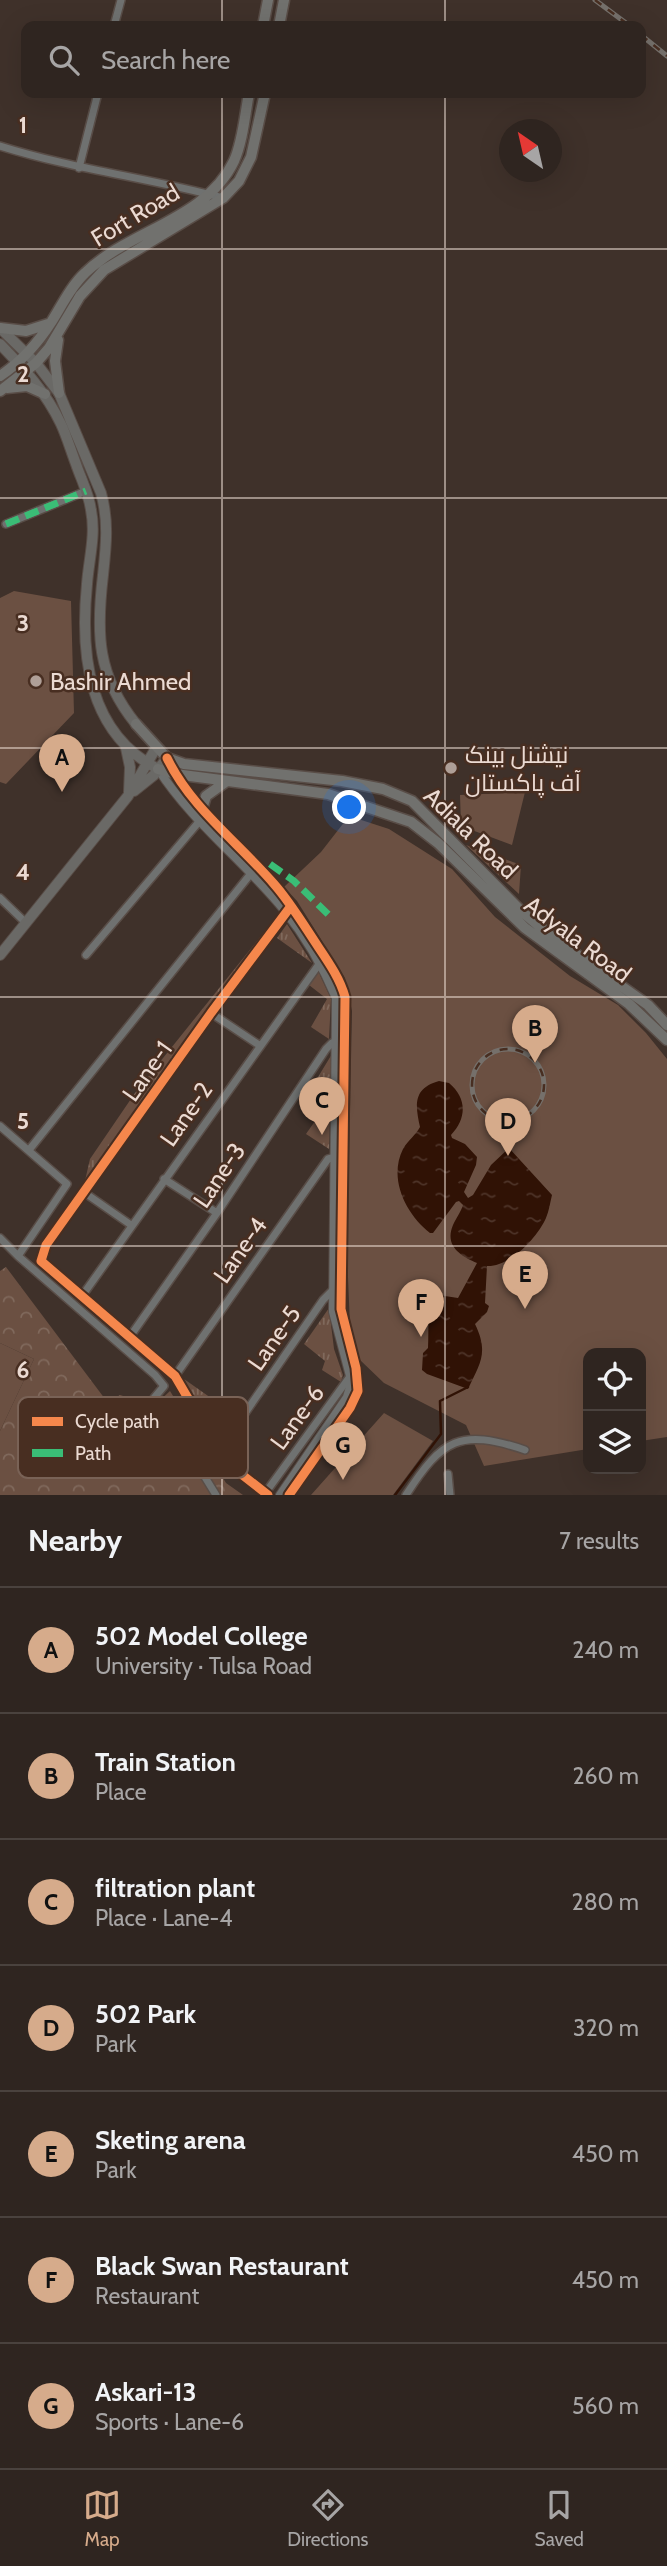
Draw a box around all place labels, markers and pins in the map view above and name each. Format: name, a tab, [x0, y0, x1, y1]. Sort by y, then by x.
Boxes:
place label: Bashir Ahmed	[50, 667, 191, 696]
marker: Bashir Ahmed	[28, 673, 44, 689]
pin: A	[39, 734, 85, 792]
place label: نیشنل بینک آف پاکستان	[465, 740, 581, 799]
marker: نیشنل بینک آف پاکستان	[443, 760, 459, 776]
pin: B	[512, 1005, 558, 1063]
pin: C	[299, 1077, 345, 1135]
pin: D	[485, 1098, 531, 1156]
pin: E	[502, 1251, 548, 1309]
pin: F	[398, 1279, 444, 1337]
pin: G	[320, 1422, 366, 1480]

